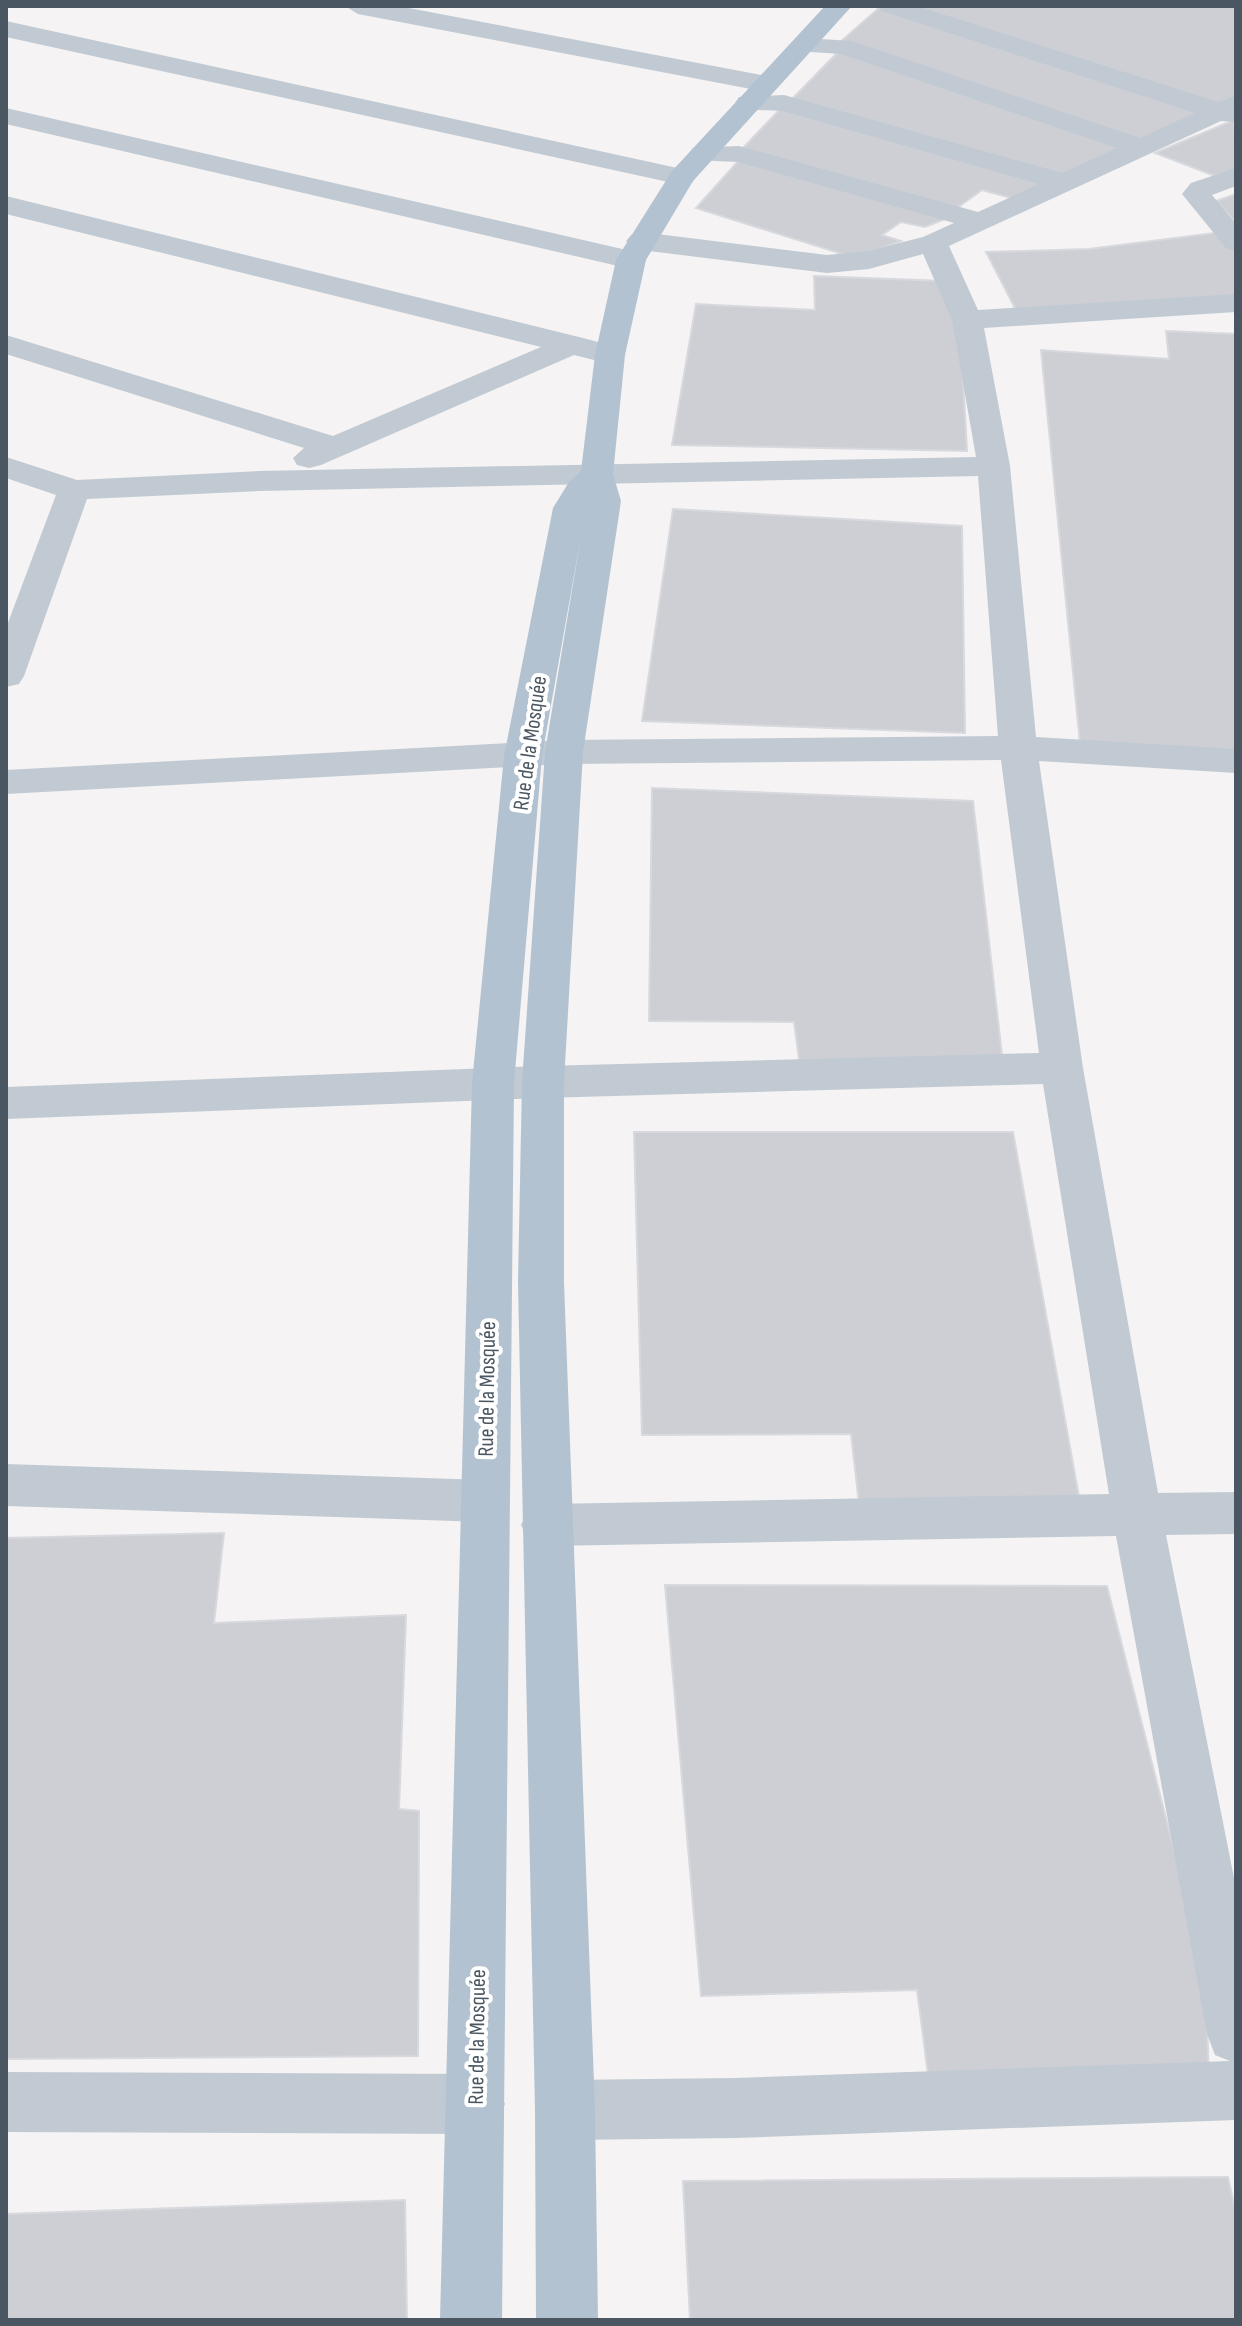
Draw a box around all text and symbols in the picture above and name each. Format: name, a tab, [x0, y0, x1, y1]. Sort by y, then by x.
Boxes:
street label: Rue de la Mosquée	[508, 674, 553, 812]
street label: Rue de la Mosquée	[473, 1321, 502, 1457]
street label: Rue de la Mosquée	[463, 1969, 492, 2105]

